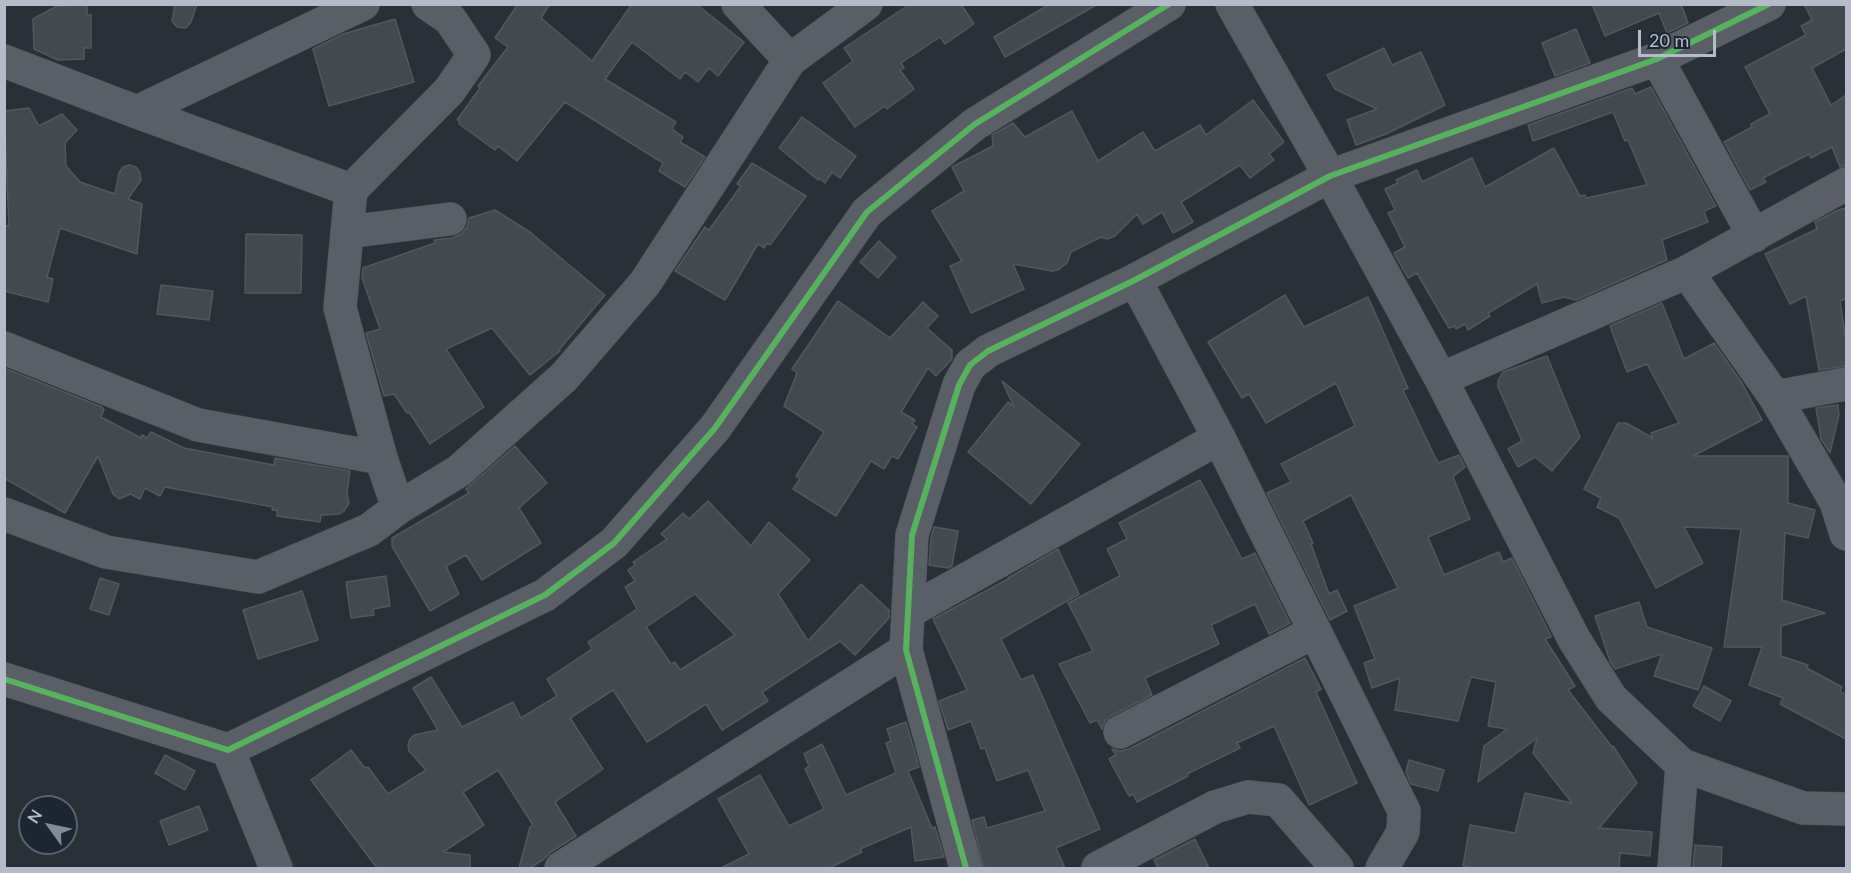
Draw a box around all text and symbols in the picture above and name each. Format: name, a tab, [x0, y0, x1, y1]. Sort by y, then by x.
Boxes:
scale bar	[1641, 18, 1719, 56]
text: 20 m	[1649, 29, 1689, 51]
north arrow	[18, 795, 78, 855]
text: N	[23, 806, 45, 826]

